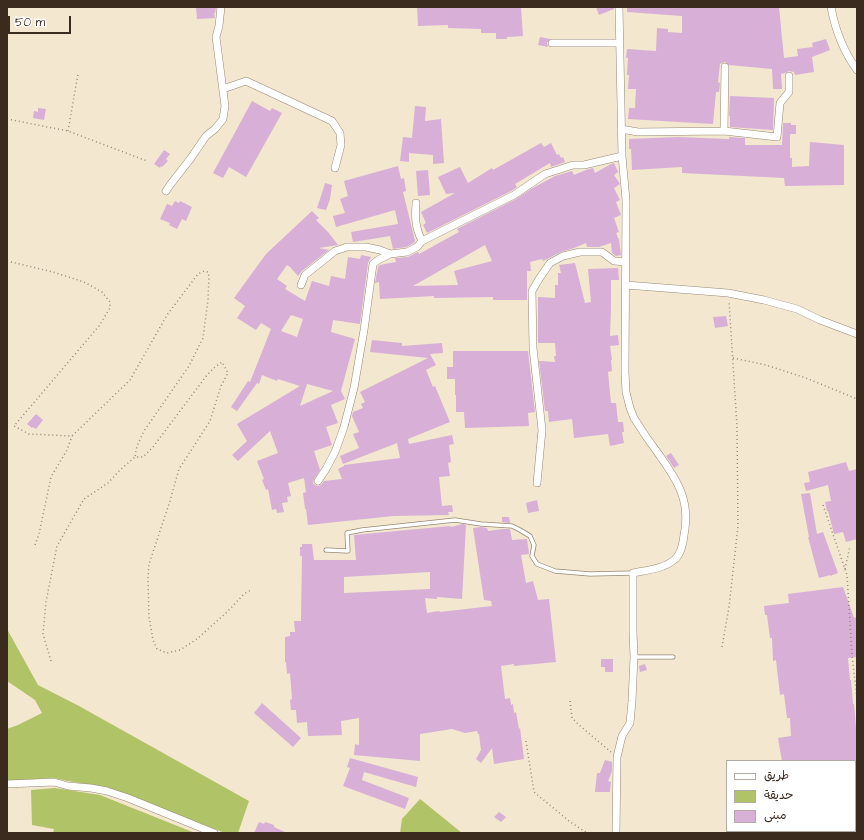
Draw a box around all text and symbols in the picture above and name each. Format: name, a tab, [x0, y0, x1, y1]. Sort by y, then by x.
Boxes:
scale bar	[10, 8, 73, 34]
text: 50 m	[15, 14, 45, 31]
legend	[726, 760, 856, 832]
text: طريق	[764, 767, 789, 784]
text: حديقة	[764, 787, 793, 804]
text: مبنى	[764, 807, 787, 824]

